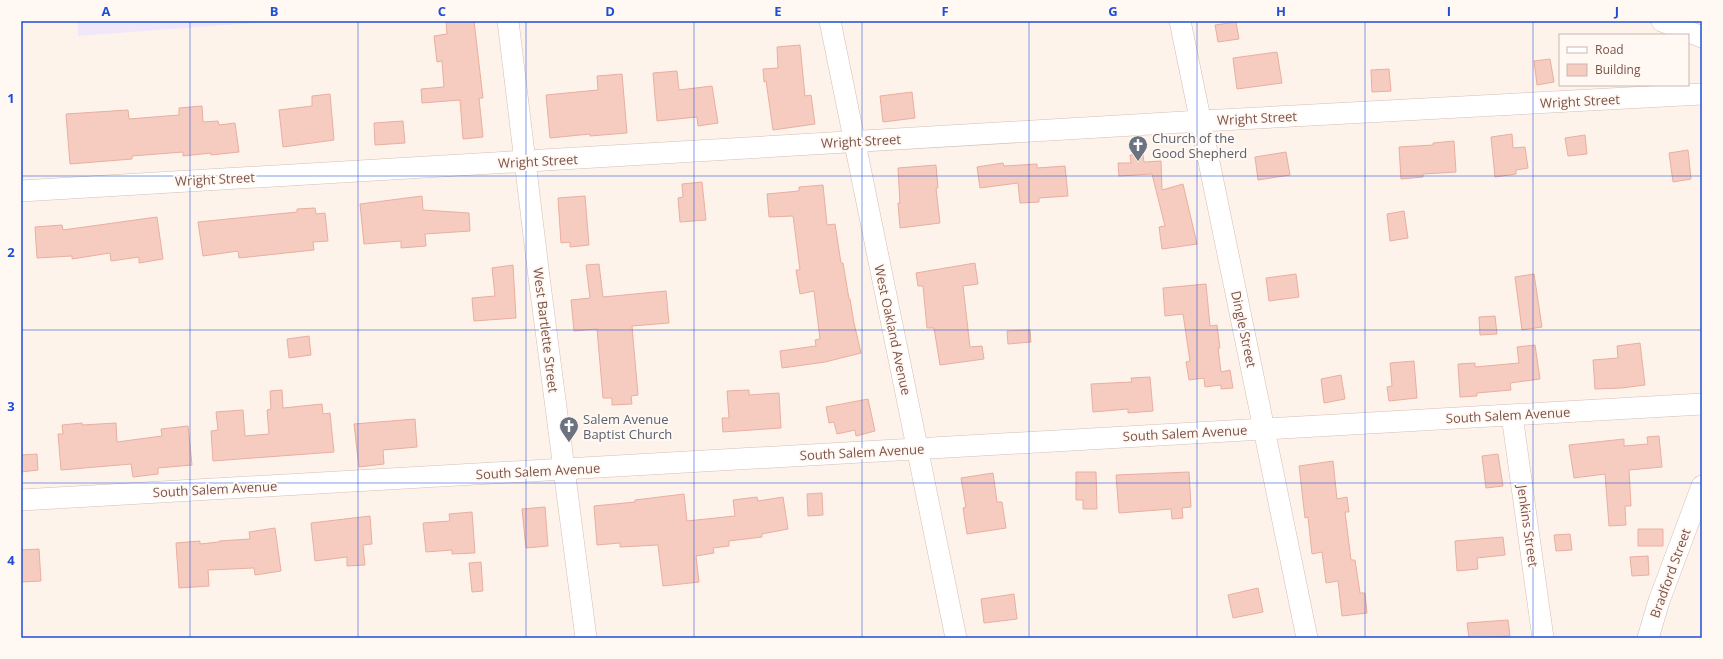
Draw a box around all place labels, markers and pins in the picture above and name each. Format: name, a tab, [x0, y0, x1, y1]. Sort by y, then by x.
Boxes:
place label: Church of the Good Shepherd	[1152, 129, 1247, 162]
church icon: Church of the Good Shepherd	[1127, 134, 1149, 162]
place label: Salem Avenue Baptist Church	[583, 410, 672, 443]
church icon: Salem Avenue Baptist Church	[558, 415, 580, 443]

